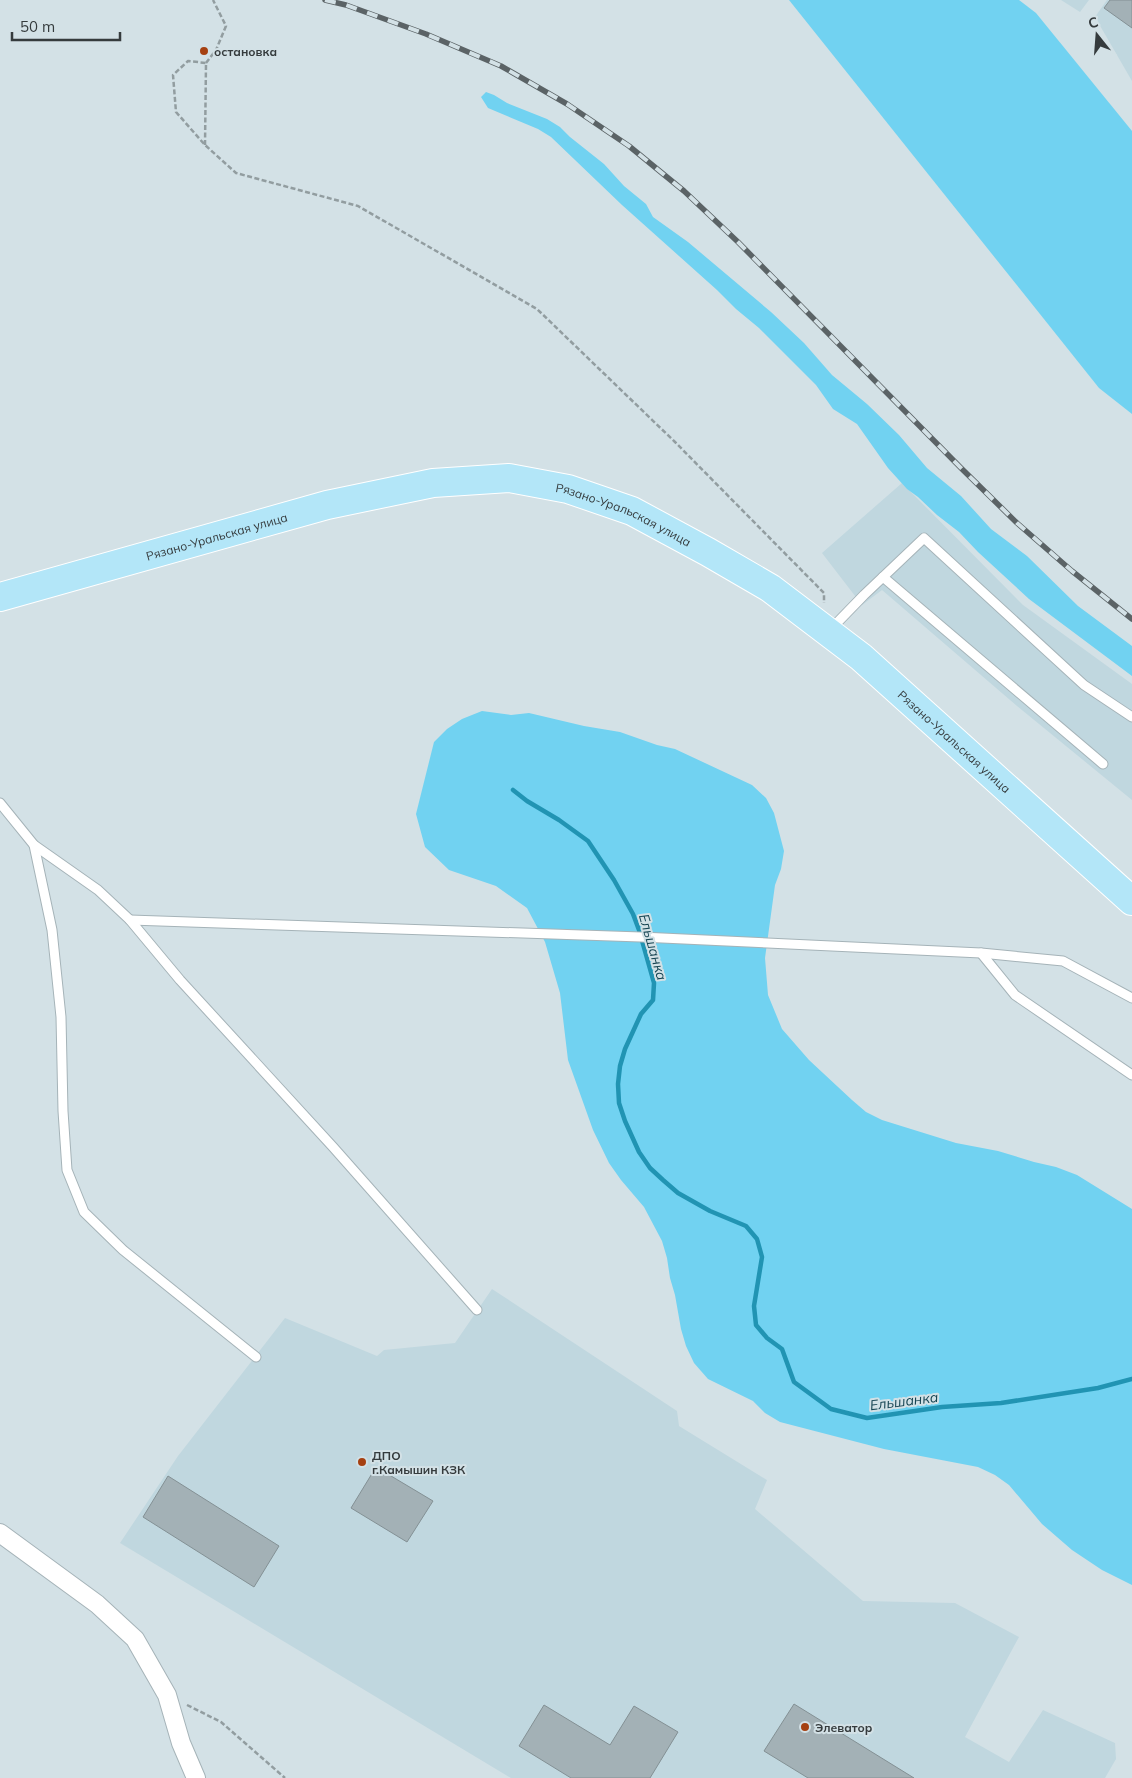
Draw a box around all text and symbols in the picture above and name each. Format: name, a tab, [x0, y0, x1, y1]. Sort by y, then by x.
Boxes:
scale bar	[12, 10, 120, 42]
north arrow	[1072, 10, 1122, 60]
text: С	[1086, 13, 1100, 33]
text: 50 m	[20, 17, 55, 36]
place label: остановка	[214, 44, 277, 59]
marker: остановка	[198, 45, 210, 57]
street label: Рязано-Уральская улица	[555, 479, 694, 549]
street label: Рязано-Уральская улица	[144, 509, 289, 563]
street label: Рязано-Уральская улица	[895, 687, 1014, 796]
water label: Ельшанка	[635, 912, 671, 983]
water label: Ельшанка	[869, 1388, 940, 1414]
place label: ДПО г.Камышин КЗК	[372, 1448, 466, 1477]
marker: ДПО г.Камышин КЗК	[356, 1456, 368, 1468]
place label: Элеватор	[815, 1720, 873, 1735]
marker: Элеватор	[799, 1721, 811, 1733]

